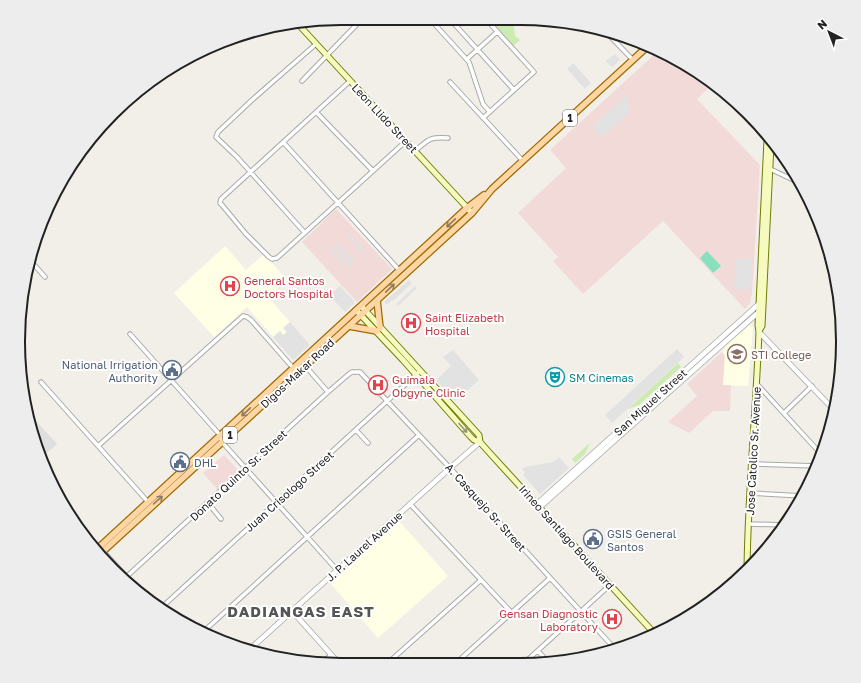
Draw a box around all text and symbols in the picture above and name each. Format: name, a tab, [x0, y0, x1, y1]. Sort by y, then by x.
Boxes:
north arrow	[809, 12, 849, 52]
text: N	[815, 17, 829, 32]
street label: Leon Llido Street	[350, 81, 420, 155]
road number: 1	[563, 110, 577, 126]
one-way arrow	[446, 218, 456, 227]
place label: General Santos Doctors Hospital	[244, 274, 333, 300]
hospital icon: General Santos Doctors Hospital	[219, 275, 241, 297]
one-way arrow	[385, 283, 395, 293]
place label: Saint Elizabeth Hospital	[425, 311, 504, 337]
hospital icon: Saint Elizabeth Hospital	[400, 312, 422, 334]
street label: Digos-Makar Road	[257, 336, 337, 410]
school or university icon: STI College	[726, 343, 748, 365]
place label: STI College	[751, 348, 812, 361]
place label: National Irrigation Authority	[62, 358, 158, 384]
public building icon: National Irrigation Authority	[161, 359, 183, 381]
theatre icon: SM Cinemas	[544, 366, 566, 388]
street label: San Miguel Street	[611, 366, 689, 438]
place label: SM Cinemas	[569, 371, 634, 384]
place label: Guimala Obgyne Clinic	[392, 373, 465, 399]
hospital icon: Guimala Obgyne Clinic	[367, 374, 389, 396]
street label: Jose Catolico Sr. Avenue	[743, 386, 763, 516]
one-way arrow	[241, 407, 251, 416]
one-way arrow	[459, 423, 468, 434]
street label: Donato Quinto Sr. Street	[187, 427, 289, 523]
road number: 1	[223, 427, 237, 443]
street label: Juan Crisologo Street	[242, 448, 336, 534]
public building icon: DHL	[169, 451, 191, 473]
place label: DHL	[194, 456, 217, 469]
street label: A. Casquejo Sr. Street	[443, 460, 529, 554]
street label: Irineo Santiago Boulevard	[517, 482, 617, 592]
one-way arrow	[153, 496, 164, 505]
street label: J. P. Laurel Avenue	[323, 508, 405, 584]
place label: GSIS General Santos	[607, 527, 677, 553]
public building icon: GSIS General Santos	[582, 528, 604, 550]
district label: DADIANGAS EAST	[227, 602, 375, 620]
place label: Gensan Diagnostic Laboratory	[499, 607, 598, 633]
hospital icon: Gensan Diagnostic Laboratory	[601, 608, 623, 630]

